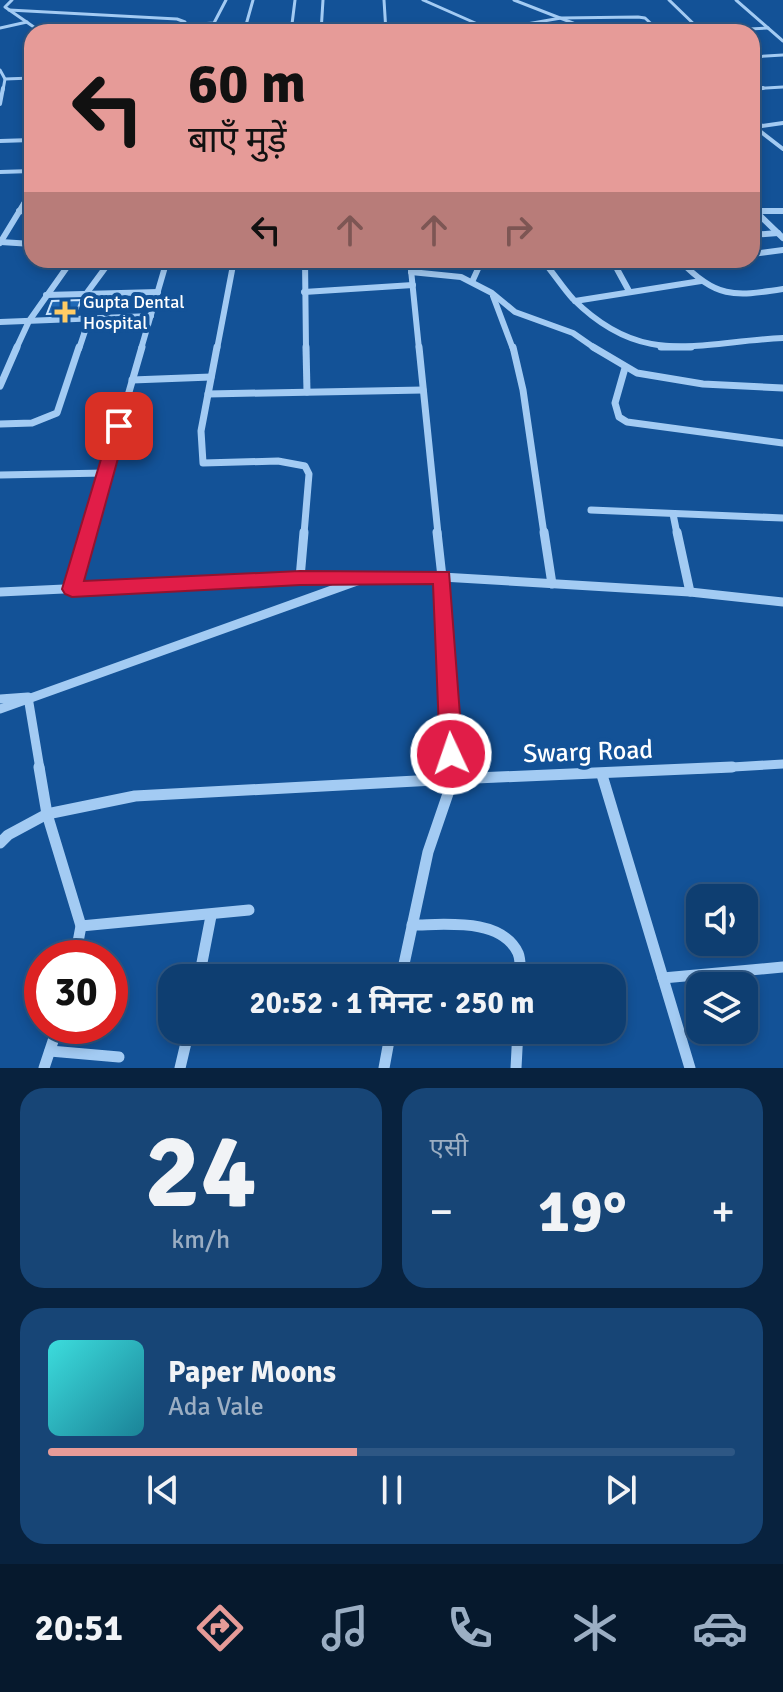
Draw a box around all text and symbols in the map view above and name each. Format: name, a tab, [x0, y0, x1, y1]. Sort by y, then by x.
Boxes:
text: 60 m	[188, 49, 306, 118]
icon: left	[56, 56, 160, 160]
text: बाएँ मुड़ें	[188, 118, 287, 163]
icon: left	[244, 208, 288, 252]
icon: ahead	[328, 208, 372, 252]
icon: ahead	[412, 208, 456, 252]
icon: right	[496, 208, 540, 252]
place label: Gupta Dental Hospital	[83, 291, 185, 334]
marker: Gupta Dental Hospital	[54, 301, 76, 323]
pin	[85, 392, 153, 460]
icon: arrive	[97, 404, 141, 448]
position arrow	[409, 712, 493, 796]
street label: Swarg Road	[522, 734, 654, 770]
map controls	[686, 884, 758, 1044]
button: sound	[686, 884, 758, 956]
speed limit sign: 30	[24, 940, 128, 1044]
button: layers	[686, 972, 758, 1044]
text: 20:52 · 1 मिनट · 250 m	[249, 985, 535, 1022]
text: 24	[145, 1108, 257, 1236]
text: एसी	[430, 1132, 468, 1164]
text: 19°	[538, 1175, 627, 1249]
text: −	[430, 1185, 453, 1239]
text: +	[711, 1185, 735, 1239]
text: km/h	[171, 1224, 230, 1256]
text: Paper Moons	[168, 1354, 336, 1391]
text: Ada Vale	[168, 1391, 264, 1423]
icon: previous	[141, 1468, 185, 1512]
icon: pause	[370, 1468, 414, 1512]
icon: next	[599, 1468, 643, 1512]
icon: directions	[192, 1600, 248, 1656]
icon: music	[317, 1600, 373, 1656]
icon: phone	[442, 1600, 498, 1656]
icon: climate	[567, 1600, 623, 1656]
icon: car	[692, 1600, 748, 1656]
text: 20:51	[35, 1606, 123, 1651]

